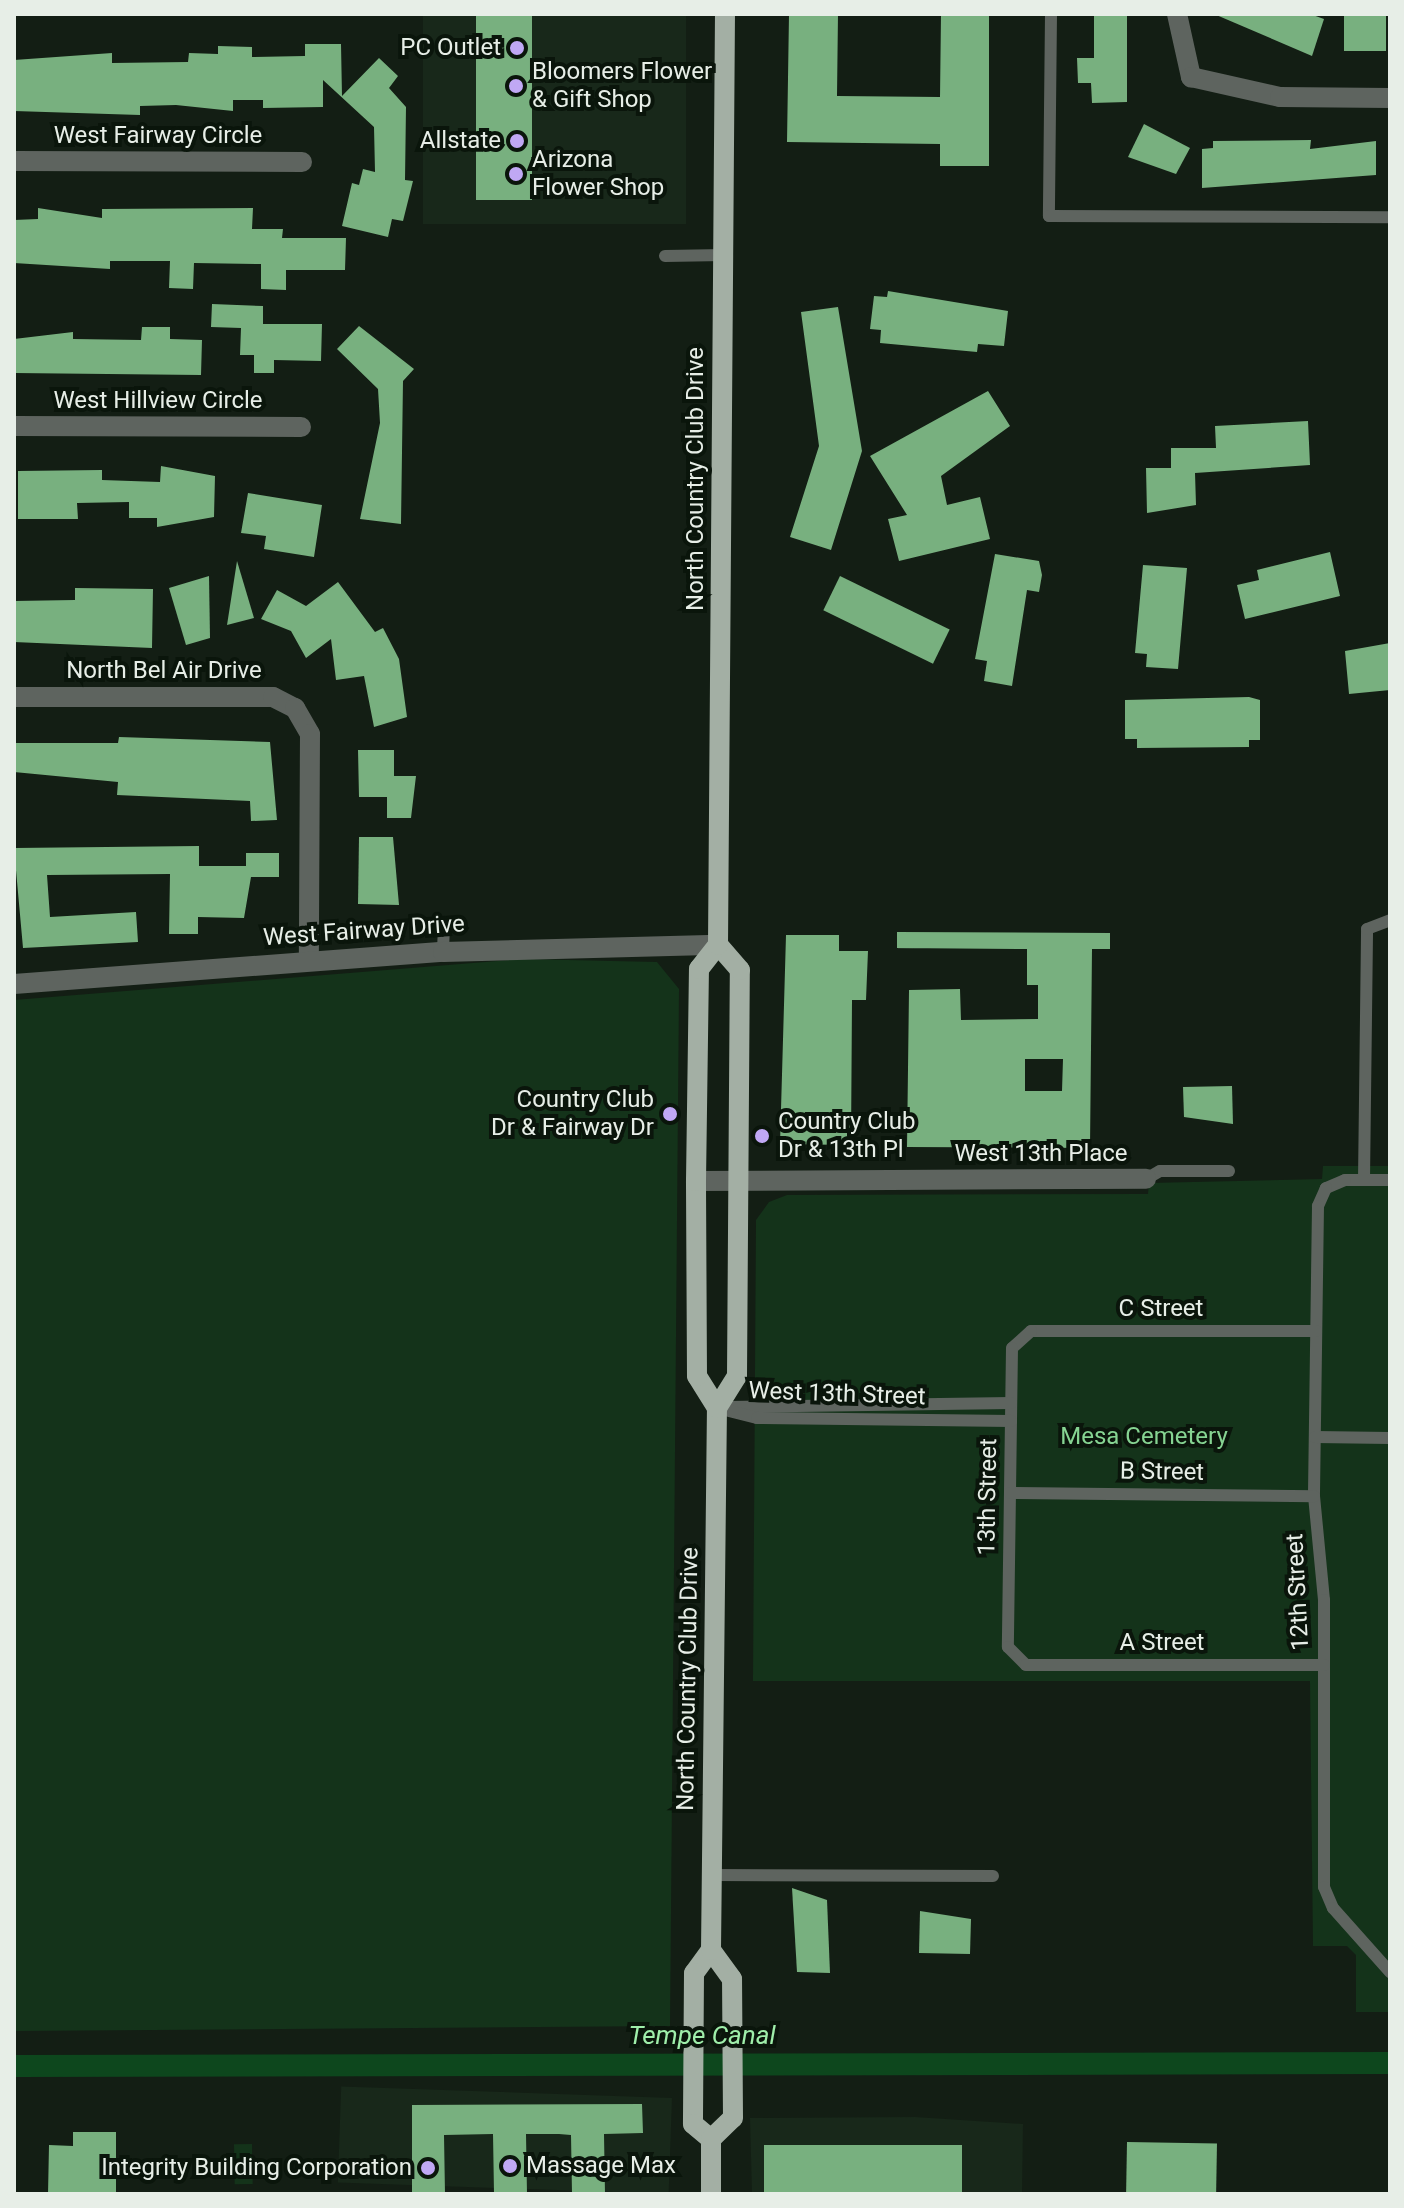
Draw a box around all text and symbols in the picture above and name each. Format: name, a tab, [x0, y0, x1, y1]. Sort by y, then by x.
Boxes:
place label: PC Outlet	[400, 34, 501, 62]
marker: PC Outlet	[508, 39, 526, 57]
place label: Bloomers Flower & Gift Shop	[532, 58, 712, 114]
marker: Bloomers Flower & Gift Shop	[507, 77, 525, 95]
street label: West Fairway Circle	[54, 122, 262, 150]
place label: Allstate	[420, 127, 501, 155]
marker: Allstate	[508, 132, 526, 150]
place label: Arizona Flower Shop	[532, 146, 664, 202]
marker: Arizona Flower Shop	[507, 165, 525, 183]
street label: North Country Club Drive	[682, 347, 710, 611]
street label: West Hillview Circle	[53, 387, 263, 415]
street label: North Bel Air Drive	[66, 657, 262, 685]
street label: West Fairway Drive	[262, 910, 466, 952]
place label: Country Club Dr & Fairway Dr	[491, 1086, 654, 1142]
marker: Country Club Dr & Fairway Dr	[661, 1105, 679, 1123]
place label: Country Club Dr & 13th Pl	[778, 1108, 915, 1164]
marker: Country Club Dr & 13th Pl	[753, 1127, 771, 1145]
street label: West 13th Place	[954, 1140, 1128, 1168]
street label: C Street	[1119, 1295, 1203, 1323]
street label: West 13th Street	[748, 1377, 926, 1411]
park label: Mesa Cemetery	[1060, 1423, 1228, 1451]
street label: 13th Street	[973, 1438, 1003, 1556]
street label: B Street	[1120, 1457, 1204, 1487]
street label: 12th Street	[1281, 1533, 1315, 1651]
street label: North Country Club Drive	[671, 1547, 705, 1811]
street label: A Street	[1120, 1629, 1204, 1657]
water label: Tempe Canal	[628, 2020, 776, 2052]
place label: Massage Max	[526, 2152, 676, 2180]
place label: Integrity Building Corporation	[101, 2154, 412, 2182]
marker: Massage Max	[501, 2157, 519, 2175]
marker: Integrity Building Corporation	[419, 2159, 437, 2177]

